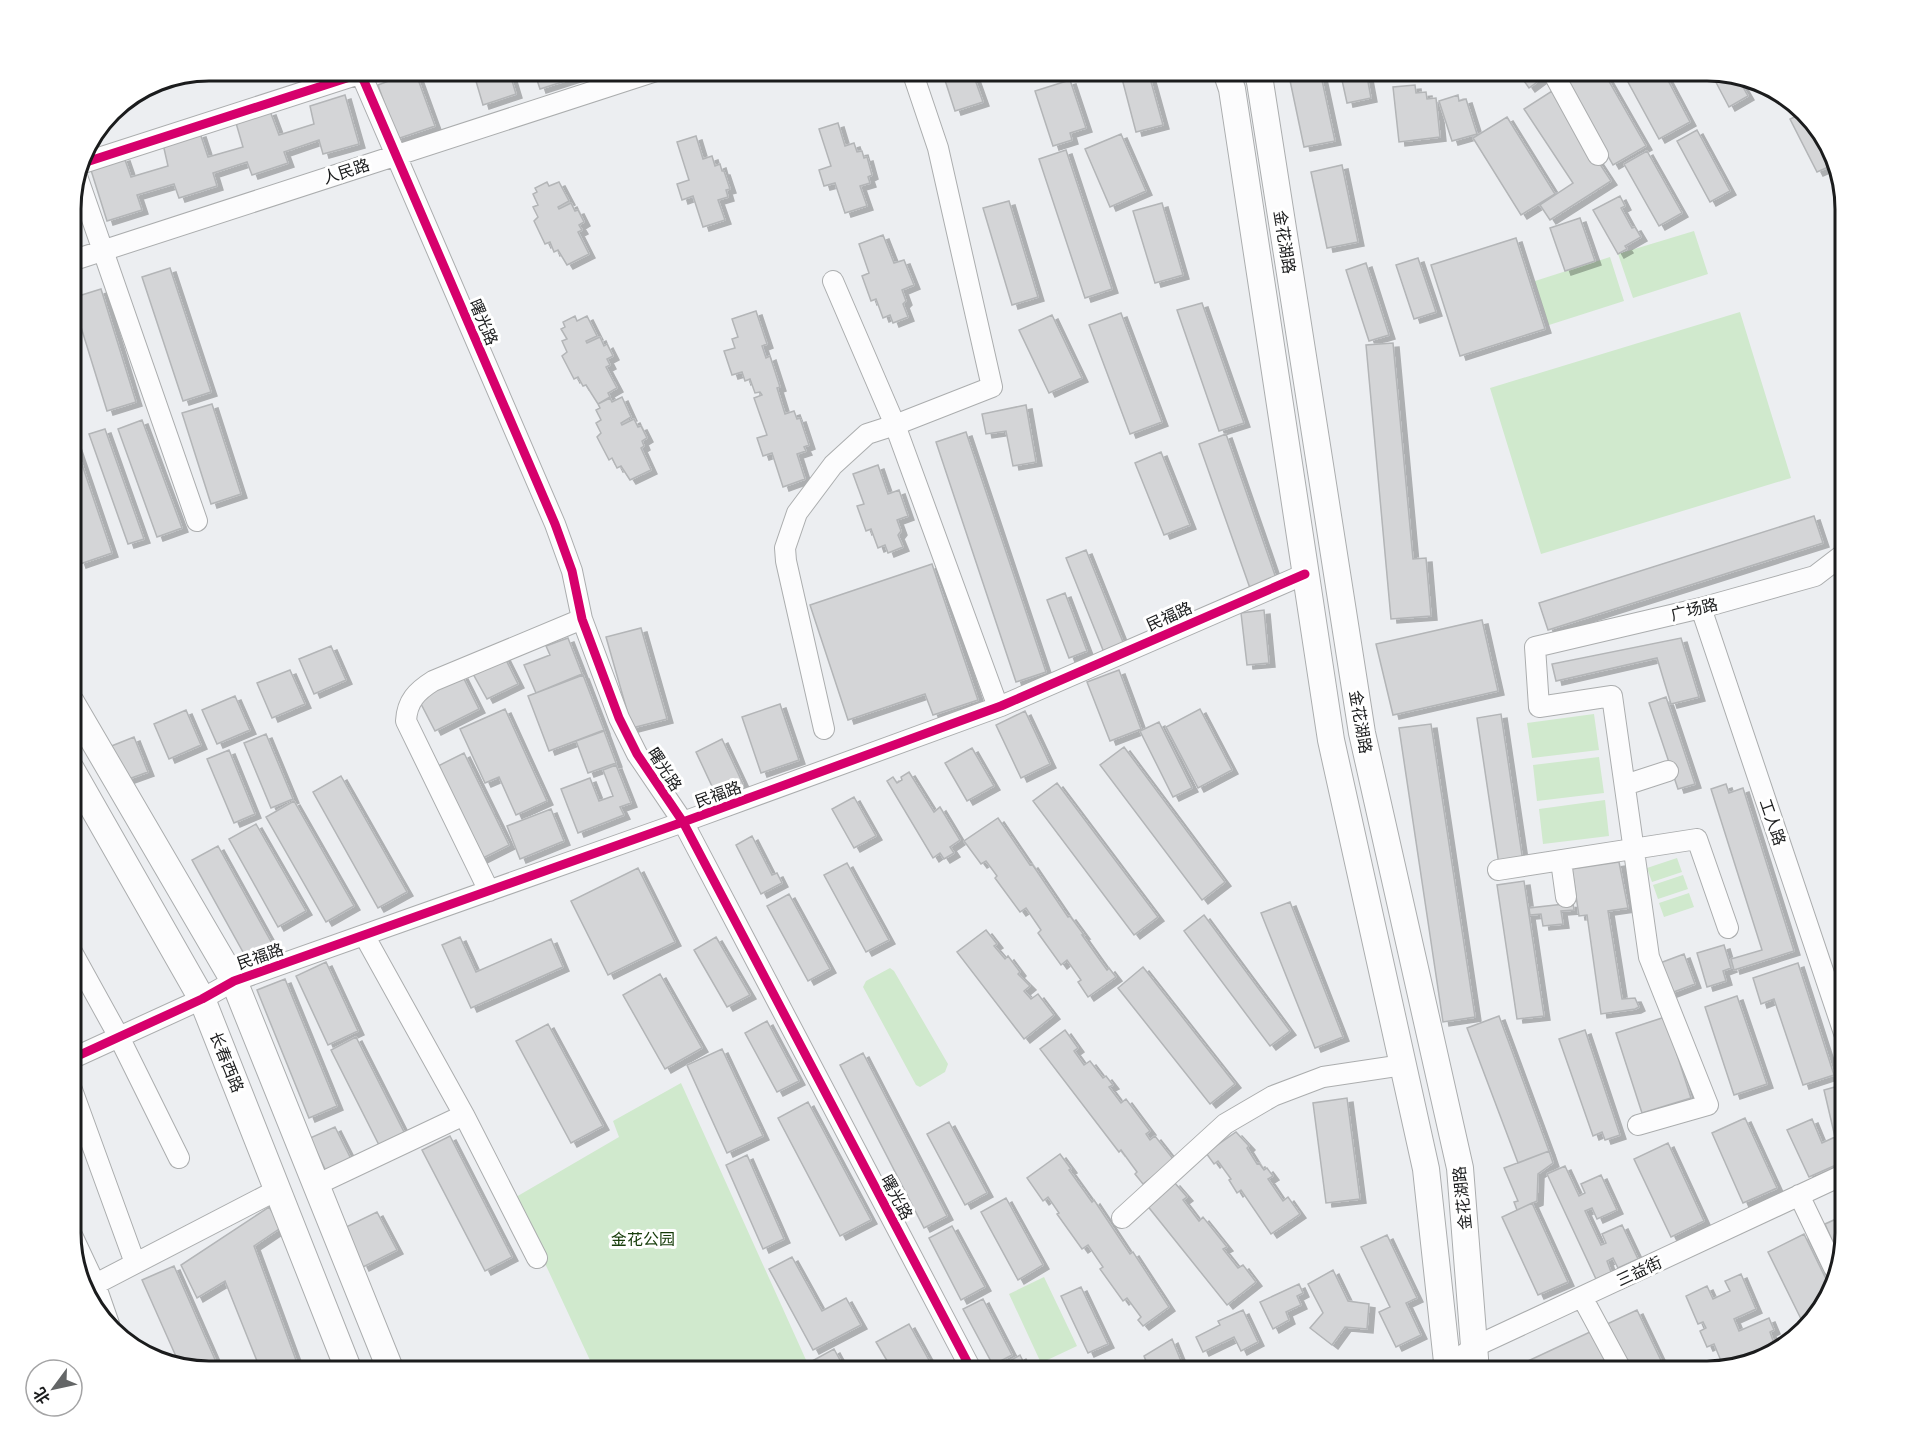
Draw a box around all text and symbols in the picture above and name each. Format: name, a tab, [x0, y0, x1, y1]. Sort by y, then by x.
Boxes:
street label: 人民路	[320, 154, 372, 188]
street label: 金花湖路	[1270, 209, 1300, 275]
street label: 曙光路	[465, 296, 503, 348]
street label: 广场路	[1668, 593, 1720, 625]
street label: 民福路	[1143, 597, 1195, 635]
street label: 金花湖路	[1346, 689, 1376, 755]
street label: 曙光路	[644, 743, 686, 795]
street label: 民福路	[692, 776, 744, 812]
street label: 工人路	[1756, 796, 1790, 848]
street label: 民福路	[234, 939, 286, 973]
street label: 长春西路	[206, 1029, 248, 1095]
street label: 金花湖路	[1449, 1165, 1475, 1231]
street label: 曙光路	[877, 1171, 917, 1223]
park label: 金花公园	[611, 1229, 675, 1249]
street label: 三益街	[1613, 1252, 1665, 1290]
north arrow	[24, 1358, 84, 1418]
text: 北	[29, 1384, 54, 1408]

